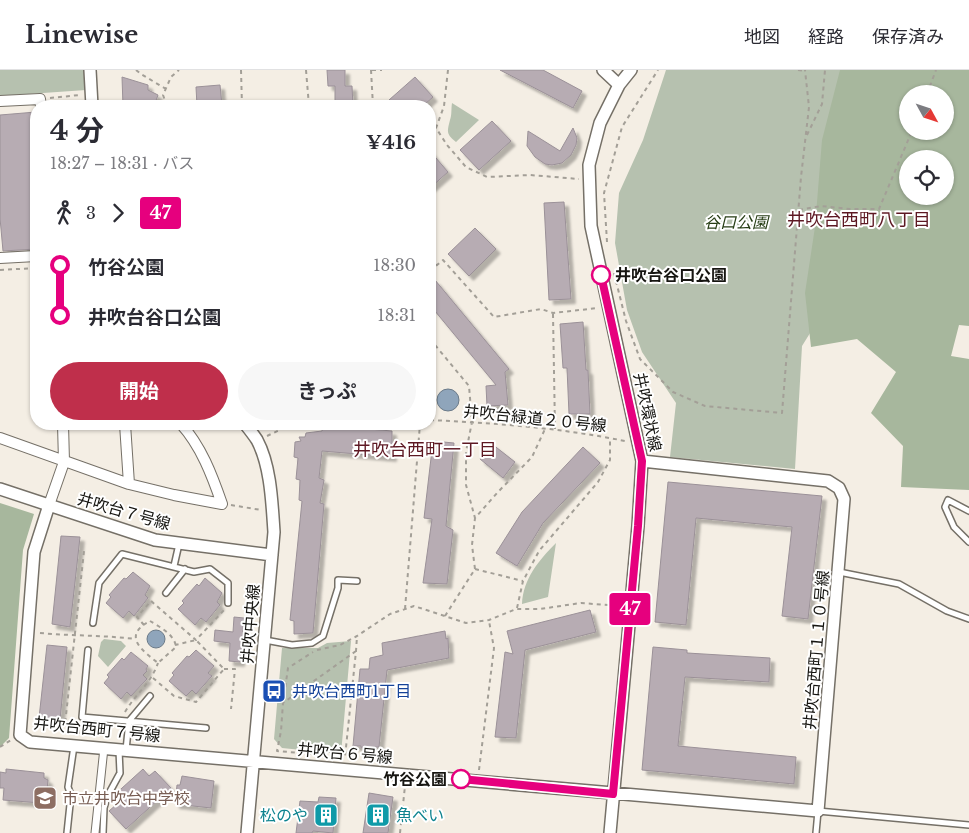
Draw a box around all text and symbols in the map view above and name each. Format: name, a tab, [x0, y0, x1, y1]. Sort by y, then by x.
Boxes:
text: Linewise	[25, 20, 138, 49]
text: 地図	[744, 26, 780, 48]
text: 経路	[808, 26, 844, 48]
text: 保存済み	[872, 26, 944, 48]
north arrow	[899, 85, 954, 140]
map controls	[899, 85, 954, 205]
text: 4 分	[50, 113, 104, 148]
text: ¥416	[366, 131, 416, 154]
button: locate	[899, 150, 954, 205]
text: 18:27 – 18:31 · バス	[50, 153, 194, 173]
icon: walk	[50, 199, 78, 227]
icon: forward	[104, 199, 132, 227]
text: 47	[150, 202, 171, 224]
text: 3	[86, 203, 96, 223]
district label: 井吹台西町八丁目	[787, 209, 931, 231]
park label: 谷口公園	[704, 212, 770, 232]
text: 18:30	[373, 255, 416, 275]
text: 竹谷公園	[88, 256, 164, 279]
marker: 井吹台谷口公園	[591, 265, 611, 285]
place label: 井吹台谷口公園	[615, 265, 727, 285]
text: 18:31	[378, 305, 416, 325]
text: 井吹台谷口公園	[88, 306, 221, 329]
button: 開始	[50, 362, 228, 420]
button: きっぷ	[238, 362, 416, 420]
street label: 井吹環状線	[630, 371, 666, 453]
street label: 井吹台緑道２０号線	[462, 401, 608, 435]
district label: 井吹台西町一丁目	[353, 439, 497, 461]
street label: 井吹台７号線	[75, 488, 173, 534]
street label: 井吹台西町１１０号線	[799, 569, 833, 731]
street label: 井吹中央線	[237, 583, 263, 665]
line badge: 47	[608, 593, 652, 625]
text: 47	[619, 598, 641, 620]
bus stop icon: 井吹台西町1丁目	[261, 678, 287, 704]
place label: 井吹台西町1丁目	[292, 681, 411, 701]
street label: 井吹台西町７号線	[32, 712, 162, 746]
street label: 井吹台６号線	[296, 739, 394, 767]
place label: 竹谷公園	[383, 769, 447, 789]
marker: 竹谷公園	[451, 769, 471, 789]
school or university icon: 市立井吹台中学校	[32, 785, 58, 811]
place label: 市立井吹台中学校	[62, 788, 190, 808]
building icon: 松のや	[313, 802, 339, 828]
building icon: 魚べい	[365, 802, 391, 828]
place label: 松のや	[260, 805, 308, 825]
place label: 魚べい	[396, 805, 444, 825]

